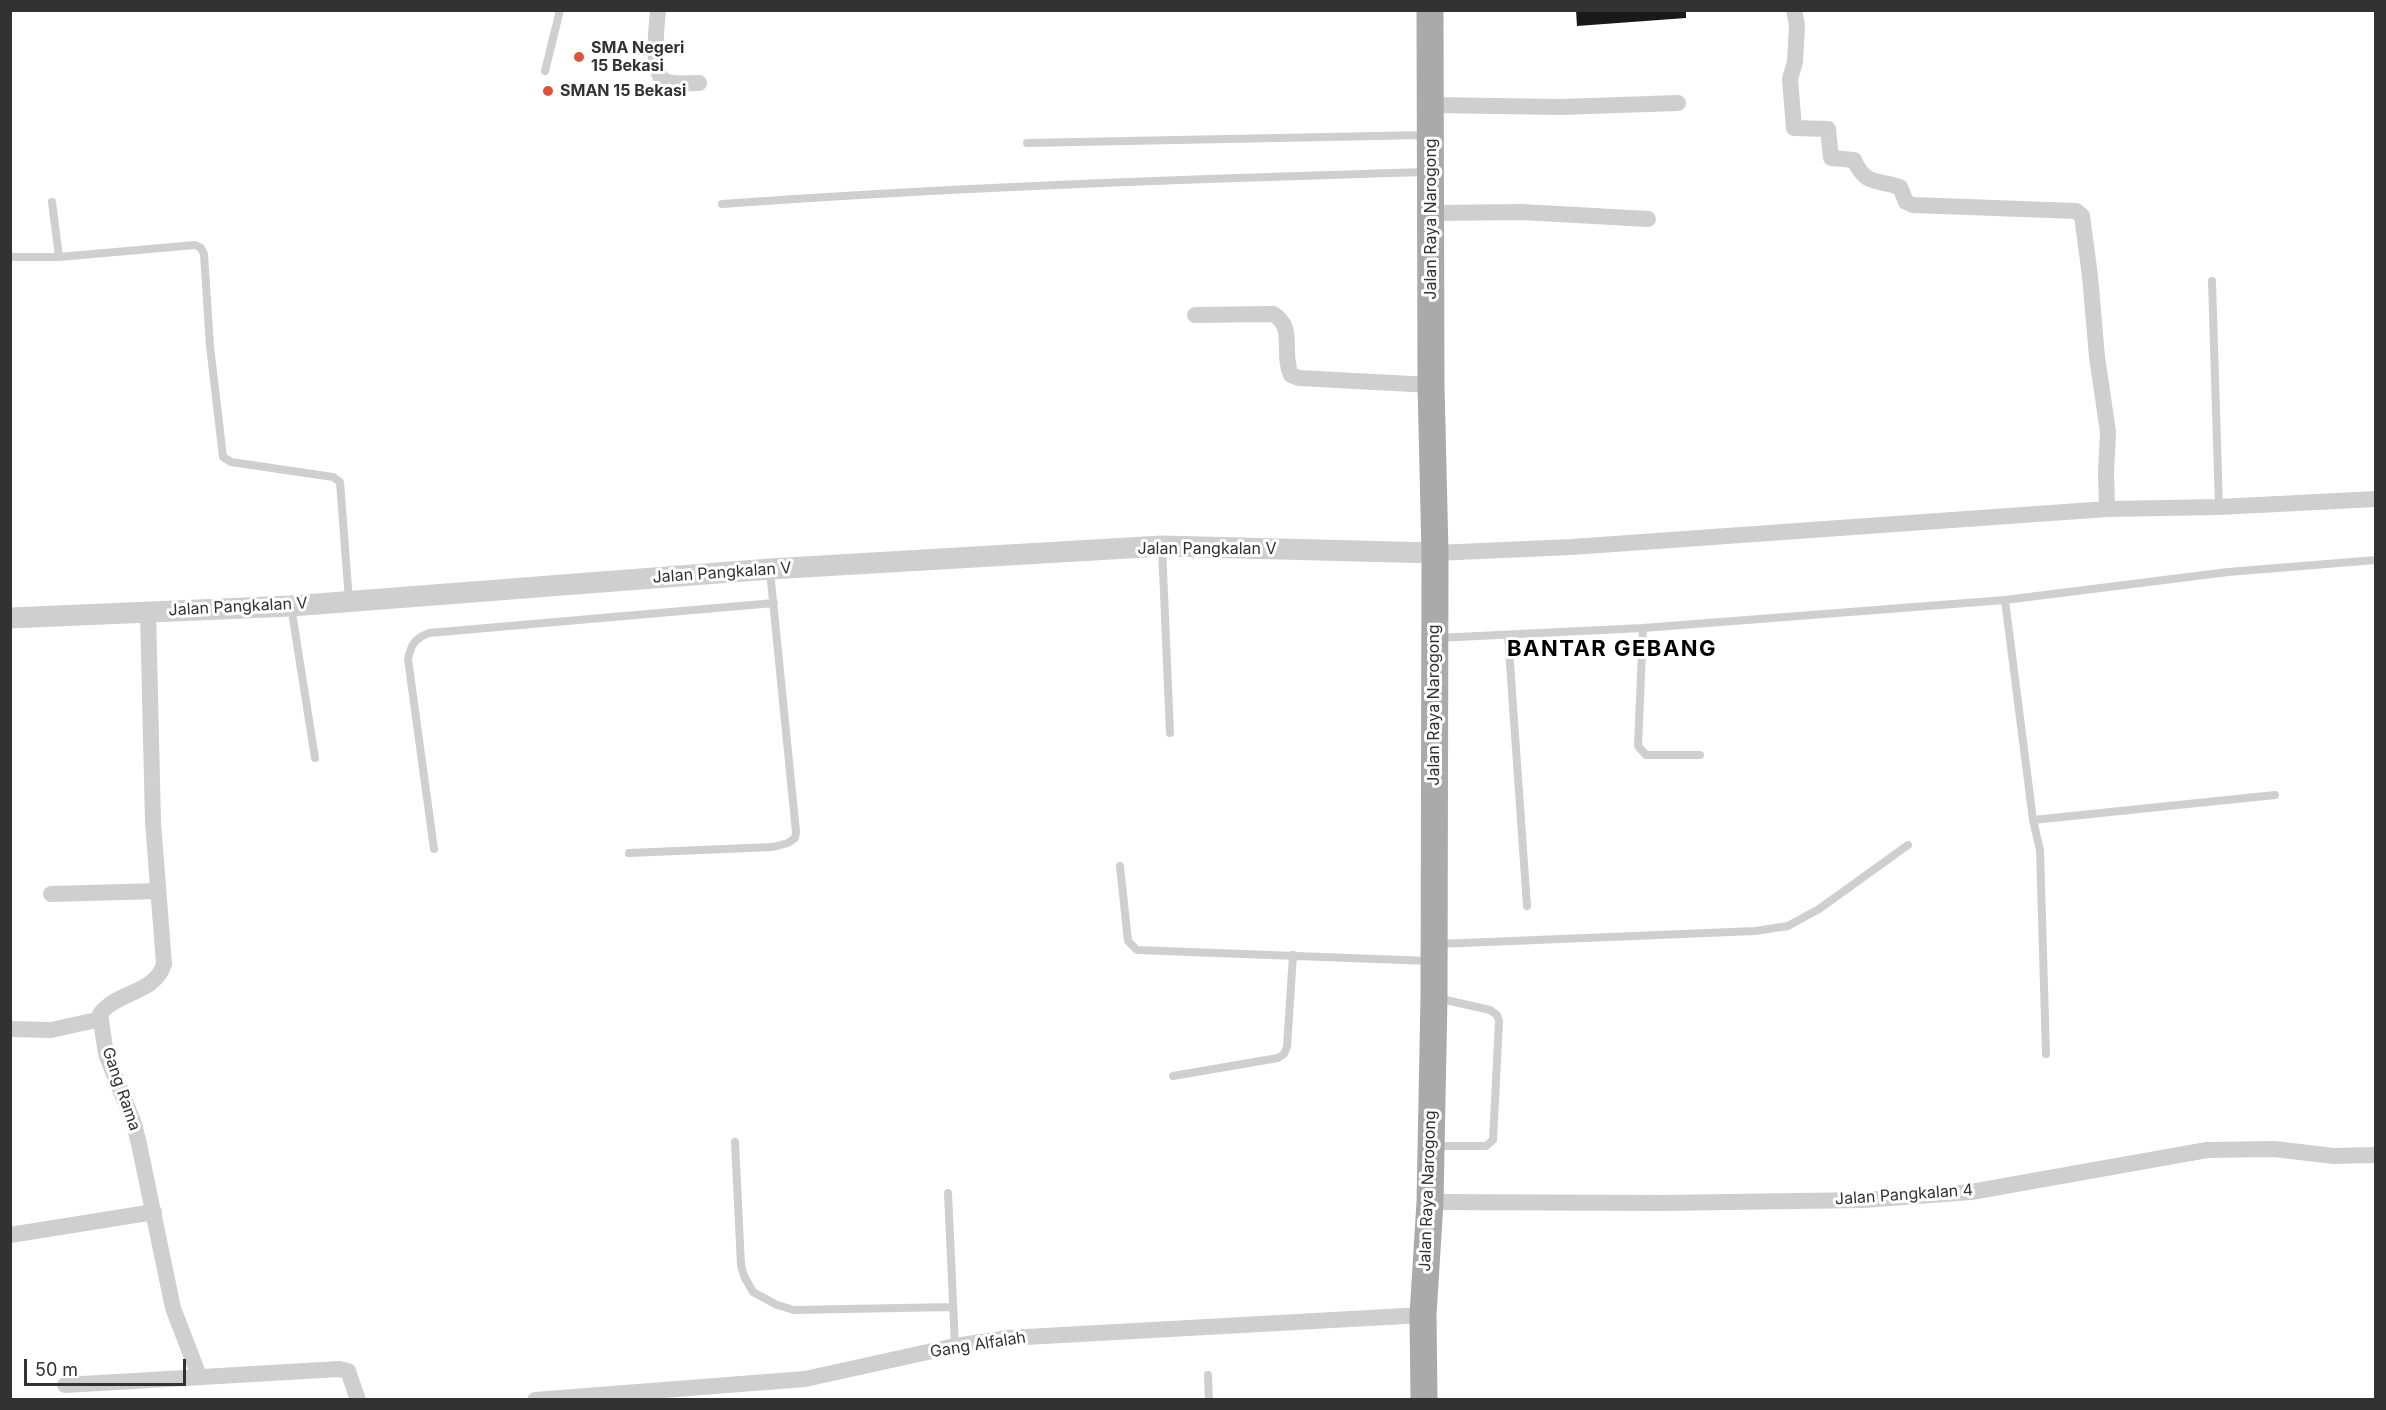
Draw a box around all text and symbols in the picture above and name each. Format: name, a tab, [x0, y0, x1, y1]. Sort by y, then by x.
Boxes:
place label: SMA Negeri 15 Bekasi	[591, 38, 684, 76]
marker: SMA Negeri 15 Bekasi	[572, 50, 586, 64]
place label: SMAN 15 Bekasi	[560, 81, 686, 101]
marker: SMAN 15 Bekasi	[541, 84, 555, 98]
street label: Jalan Raya Narogong	[1421, 138, 1441, 300]
street label: Jalan Pangkalan V	[1137, 539, 1277, 559]
street label: Jalan Pangkalan V	[652, 559, 792, 587]
street label: Jalan Pangkalan V	[168, 594, 308, 620]
street label: Jalan Raya Narogong	[1424, 624, 1444, 786]
district label: BANTAR GEBANG	[1507, 636, 1717, 662]
street label: Gang Rama	[98, 1045, 144, 1133]
street label: Jalan Raya Narogong	[1416, 1110, 1440, 1272]
street label: Jalan Pangkalan 4	[1834, 1181, 1974, 1209]
street label: Gang Alfalah	[929, 1328, 1027, 1362]
scale bar	[27, 1347, 189, 1385]
text: 50 m	[35, 1359, 78, 1380]

